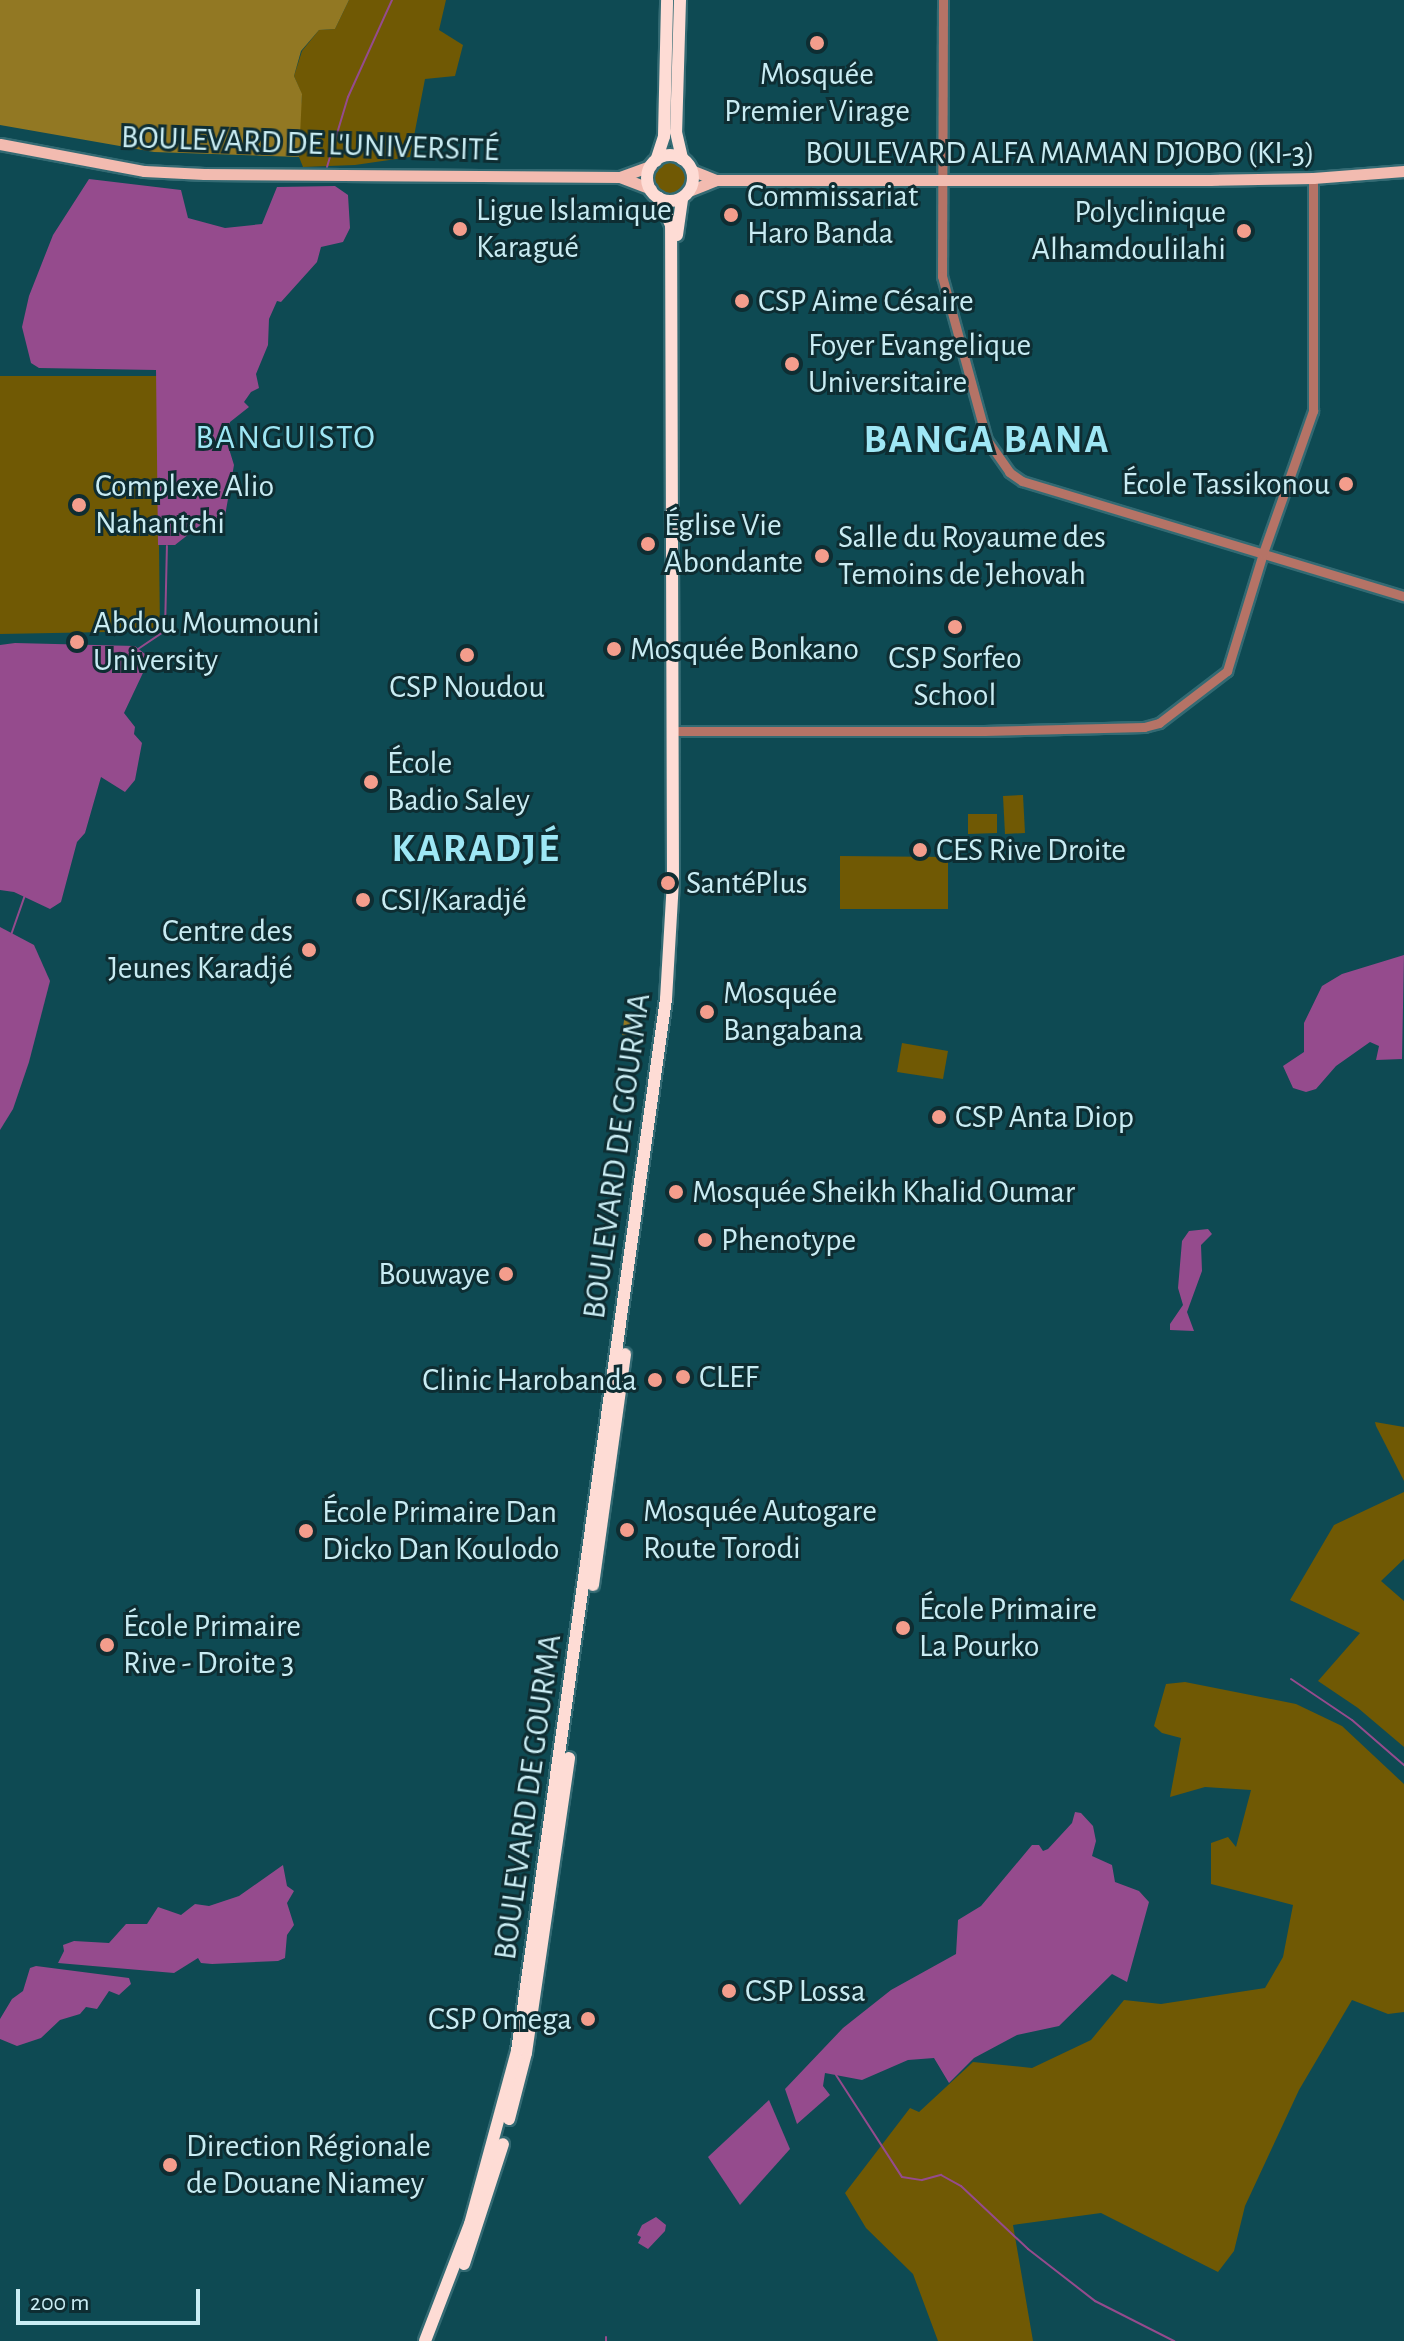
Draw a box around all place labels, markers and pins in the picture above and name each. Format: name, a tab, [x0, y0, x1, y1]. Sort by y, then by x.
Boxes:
marker: Mosquée Premier Virage	[808, 34, 826, 52]
place label: Mosquée Premier Virage	[724, 56, 910, 131]
place label: Commissariat Haro Banda	[747, 178, 918, 253]
place label: Ligue Islamique Karagué	[476, 192, 672, 267]
place label: Polyclinique Alhamdoulilahi	[1032, 194, 1226, 269]
marker: Commissariat Haro Banda	[722, 206, 740, 224]
marker: Ligue Islamique Karagué	[451, 220, 469, 238]
marker: Polyclinique Alhamdoulilahi	[1233, 220, 1255, 242]
place label: CSP Aime Césaire	[758, 282, 974, 320]
marker: CSP Aime Césaire	[733, 292, 751, 310]
place label: Foyer Evangelique Universitaire	[808, 327, 1031, 402]
marker: Foyer Evangelique Universitaire	[783, 355, 801, 373]
place label: École Tassikonou	[1122, 465, 1330, 503]
place label: Complexe Alio Nahantchi	[95, 468, 274, 543]
marker: École Tassikonou	[1337, 475, 1355, 493]
marker: Complexe Alio Nahantchi	[70, 496, 88, 514]
place label: Église Vie Abondante	[664, 507, 803, 582]
place label: Salle du Royaume des Temoins de Jehovah	[838, 519, 1106, 594]
marker: Église Vie Abondante	[639, 535, 657, 553]
marker: Salle du Royaume des Temoins de Jehovah	[813, 547, 831, 565]
place label: Abdou Moumouni University	[93, 605, 320, 680]
marker: CSP Sorfeo School	[946, 618, 964, 636]
place label: Mosquée Bonkano	[630, 630, 859, 668]
marker: Abdou Moumouni University	[68, 633, 86, 651]
marker: Mosquée Bonkano	[605, 640, 623, 658]
place label: CSP Sorfeo School	[888, 640, 1022, 715]
marker: CSP Noudou	[458, 646, 476, 664]
place label: CSP Noudou	[389, 668, 545, 706]
place label: École Badio Saley	[387, 745, 530, 820]
marker: École Badio Saley	[362, 773, 380, 791]
place label: CES Rive Droite	[936, 831, 1126, 869]
marker: CES Rive Droite	[911, 841, 929, 859]
place label: SantéPlus	[686, 864, 808, 902]
marker: SantéPlus	[657, 872, 679, 894]
place label: CSI/Karadjé	[381, 881, 527, 919]
marker: CSI/Karadjé	[352, 889, 374, 911]
place label: Centre des Jeunes Karadjé	[108, 913, 293, 988]
marker: Centre des Jeunes Karadjé	[300, 941, 318, 959]
place label: Mosquée Bangabana	[723, 975, 863, 1050]
marker: Mosquée Bangabana	[698, 1003, 716, 1021]
place label: CSP Anta Diop	[955, 1098, 1134, 1136]
marker: CSP Anta Diop	[930, 1108, 948, 1126]
place label: Mosquée Sheikh Khalid Oumar	[692, 1173, 1075, 1211]
marker: Mosquée Sheikh Khalid Oumar	[667, 1183, 685, 1201]
place label: Phenotype	[721, 1221, 856, 1259]
marker: Phenotype	[696, 1231, 714, 1249]
place label: Bouwaye	[378, 1255, 490, 1293]
marker: Bouwaye	[497, 1265, 515, 1283]
place label: CLEF	[699, 1358, 758, 1396]
place label: Clinic Harobanda	[422, 1361, 637, 1399]
marker: CLEF	[674, 1368, 692, 1386]
marker: Clinic Harobanda	[644, 1369, 666, 1391]
place label: Mosquée Autogare Route Torodi	[643, 1493, 877, 1568]
place label: École Primaire Dan Dicko Dan Koulodo	[322, 1494, 559, 1569]
marker: Mosquée Autogare Route Torodi	[618, 1521, 636, 1539]
marker: École Primaire Dan Dicko Dan Koulodo	[297, 1522, 315, 1540]
place label: École Primaire La Pourko	[919, 1591, 1097, 1666]
place label: École Primaire Rive - Droite 3	[123, 1608, 301, 1683]
marker: École Primaire La Pourko	[894, 1619, 912, 1637]
marker: École Primaire Rive - Droite 3	[98, 1636, 116, 1654]
place label: CSP Lossa	[745, 1972, 866, 2010]
marker: CSP Lossa	[720, 1982, 738, 2000]
place label: CSP Omega	[428, 2000, 572, 2038]
marker: CSP Omega	[579, 2010, 597, 2028]
place label: Direction Régionale de Douane Niamey	[186, 2128, 431, 2203]
marker: Direction Régionale de Douane Niamey	[161, 2156, 179, 2174]

